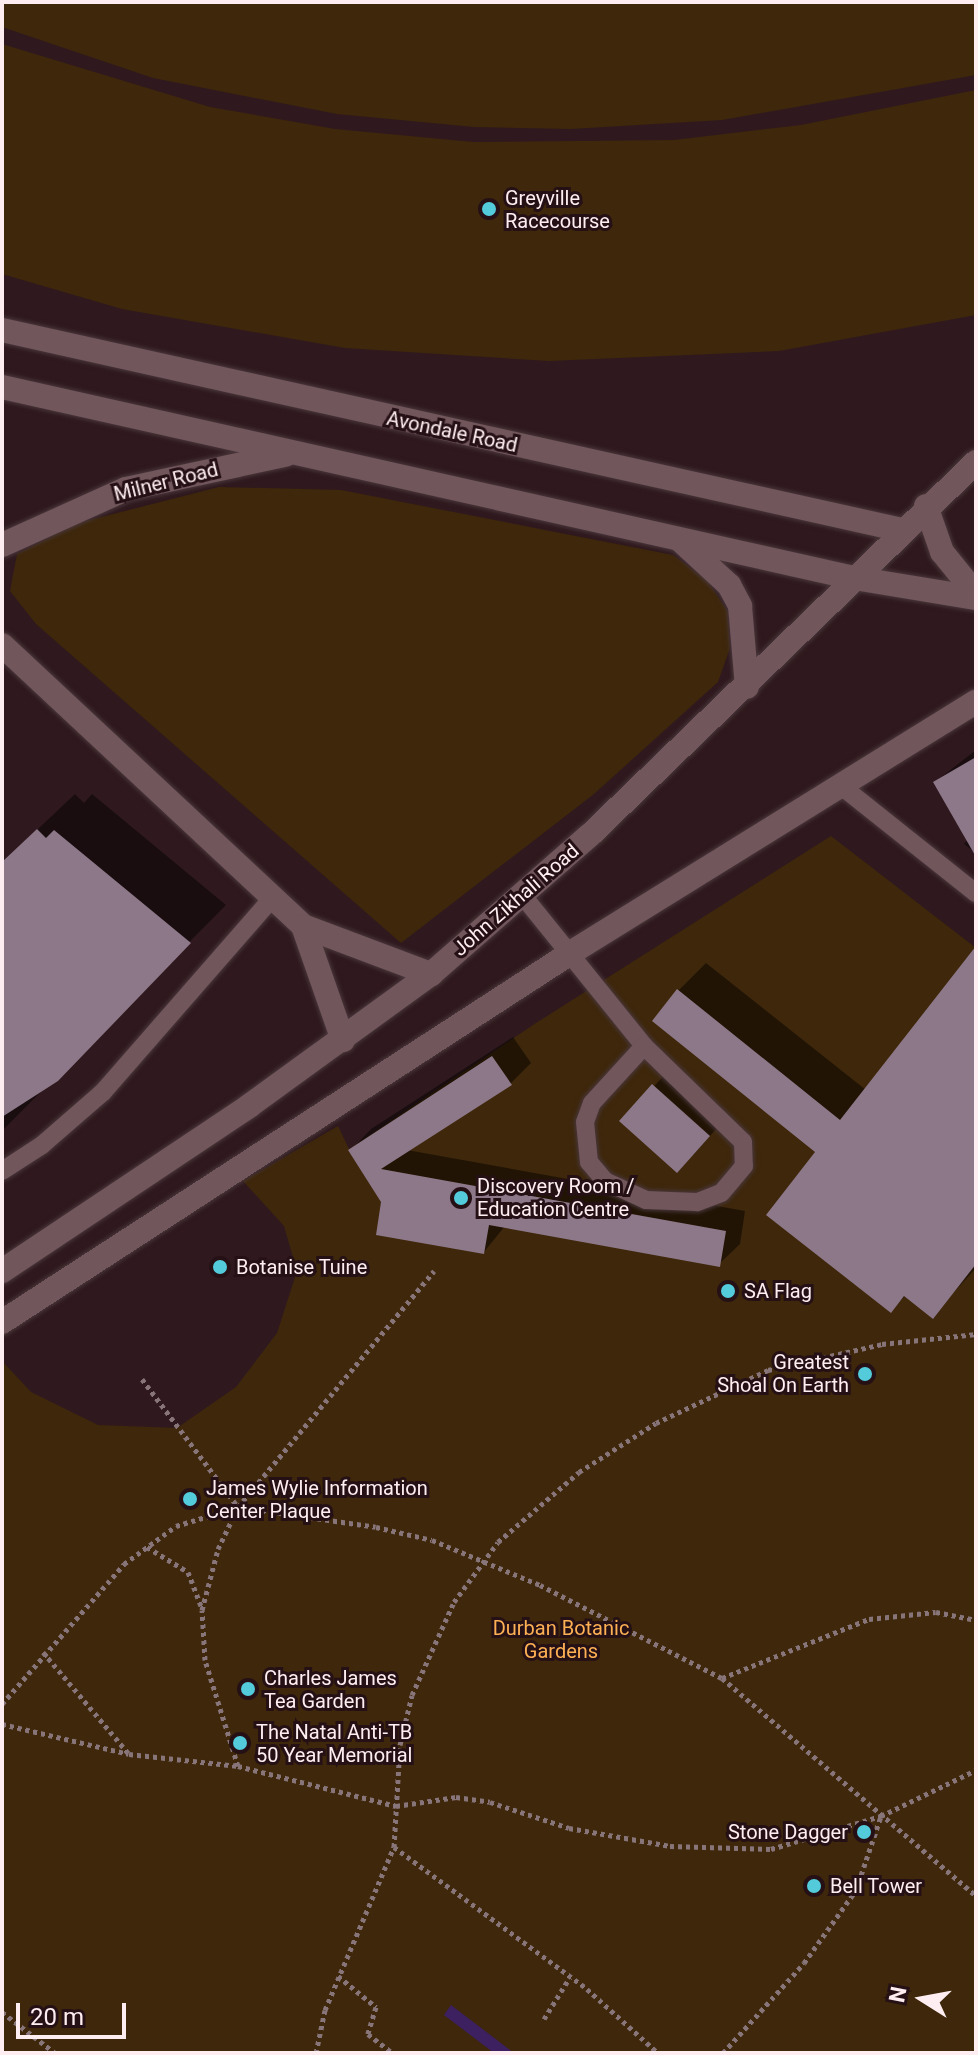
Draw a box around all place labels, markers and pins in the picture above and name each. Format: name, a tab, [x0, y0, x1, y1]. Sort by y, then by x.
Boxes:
place label: Greyville Racecourse	[505, 186, 610, 233]
marker: Greyville Racecourse	[480, 200, 498, 218]
place label: Discovery Room / Education Centre	[477, 1174, 634, 1221]
marker: Discovery Room / Education Centre	[452, 1189, 470, 1207]
place label: Botanise Tuine	[236, 1255, 368, 1279]
marker: Botanise Tuine	[211, 1258, 229, 1276]
place label: SA Flag	[744, 1279, 812, 1303]
marker: SA Flag	[719, 1282, 737, 1300]
place label: Greatest Shoal On Earth	[717, 1350, 849, 1397]
marker: Greatest Shoal On Earth	[856, 1365, 874, 1383]
place label: James Wylie Information Center Plaque	[206, 1476, 428, 1523]
marker: James Wylie Information Center Plaque	[181, 1490, 199, 1508]
place label: Charles James Tea Garden	[264, 1666, 397, 1713]
marker: Charles James Tea Garden	[239, 1680, 257, 1698]
place label: The Natal Anti-TB 50 Year Memorial	[256, 1720, 412, 1767]
marker: The Natal Anti-TB 50 Year Memorial	[231, 1734, 249, 1752]
place label: Stone Dagger	[728, 1820, 848, 1844]
marker: Stone Dagger	[855, 1823, 873, 1841]
place label: Bell Tower	[830, 1874, 923, 1898]
marker: Bell Tower	[805, 1877, 823, 1895]

